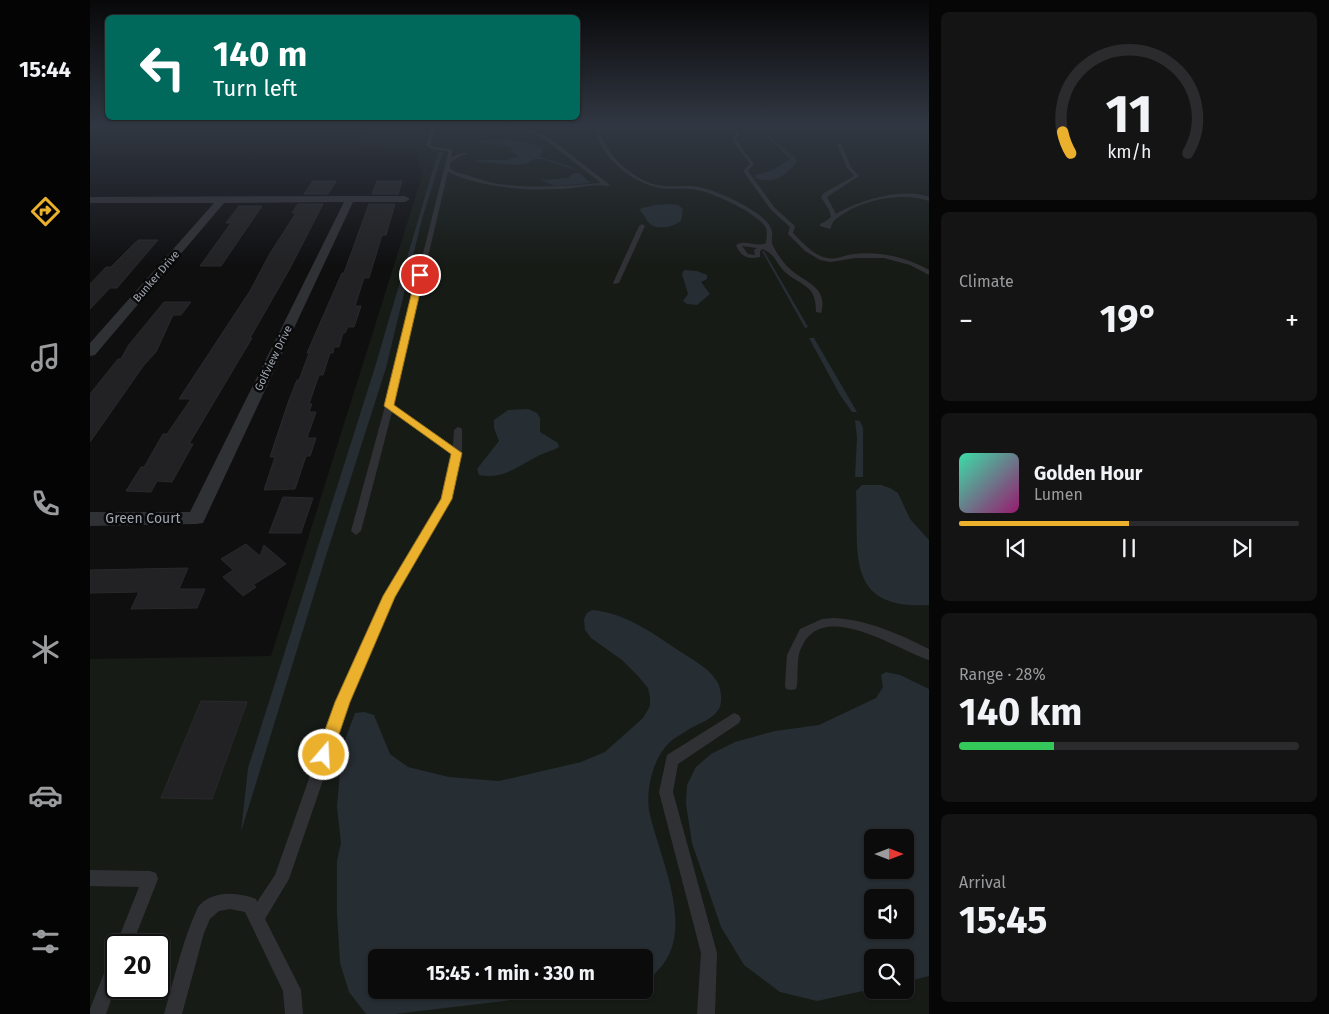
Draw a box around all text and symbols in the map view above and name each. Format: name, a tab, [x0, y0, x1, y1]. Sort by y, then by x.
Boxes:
text: 140 m	[213, 33, 307, 75]
icon: left	[130, 35, 195, 100]
text: 15:44	[19, 56, 71, 83]
text: Turn left	[213, 75, 297, 102]
text: 11	[1105, 83, 1153, 146]
text: km/h	[1107, 141, 1151, 163]
icon: directions	[28, 194, 63, 229]
street label: Bunker Drive	[130, 248, 182, 305]
pin	[399, 254, 441, 296]
icon: arrive	[406, 261, 434, 289]
text: Climate	[959, 272, 1014, 291]
text: 19°	[1100, 296, 1158, 342]
text: −	[959, 304, 973, 337]
text: +	[1285, 304, 1299, 337]
street label: Golfview Drive	[252, 323, 295, 393]
icon: music	[28, 340, 63, 375]
text: Golden Hour	[1034, 462, 1143, 485]
text: Lumen	[1034, 485, 1083, 504]
icon: phone	[28, 486, 63, 521]
street label: Green Court	[105, 510, 182, 527]
icon: previous	[1002, 534, 1030, 562]
icon: pause	[1115, 534, 1143, 562]
icon: next	[1228, 534, 1256, 562]
icon: climate	[28, 632, 63, 667]
text: Range · 28%	[959, 665, 1046, 684]
text: 140 km	[959, 689, 1082, 735]
position arrow	[297, 728, 349, 780]
icon: car	[28, 778, 63, 813]
north arrow	[864, 829, 914, 879]
map controls	[864, 829, 914, 999]
text: Arrival	[959, 873, 1006, 892]
button: sound	[864, 889, 914, 939]
text: 15:45	[959, 897, 1047, 943]
icon: filters	[28, 924, 63, 959]
speed limit sign: 20	[105, 934, 170, 999]
button: search	[864, 949, 914, 999]
text: 15:45 · 1 min · 330 m	[426, 962, 595, 985]

